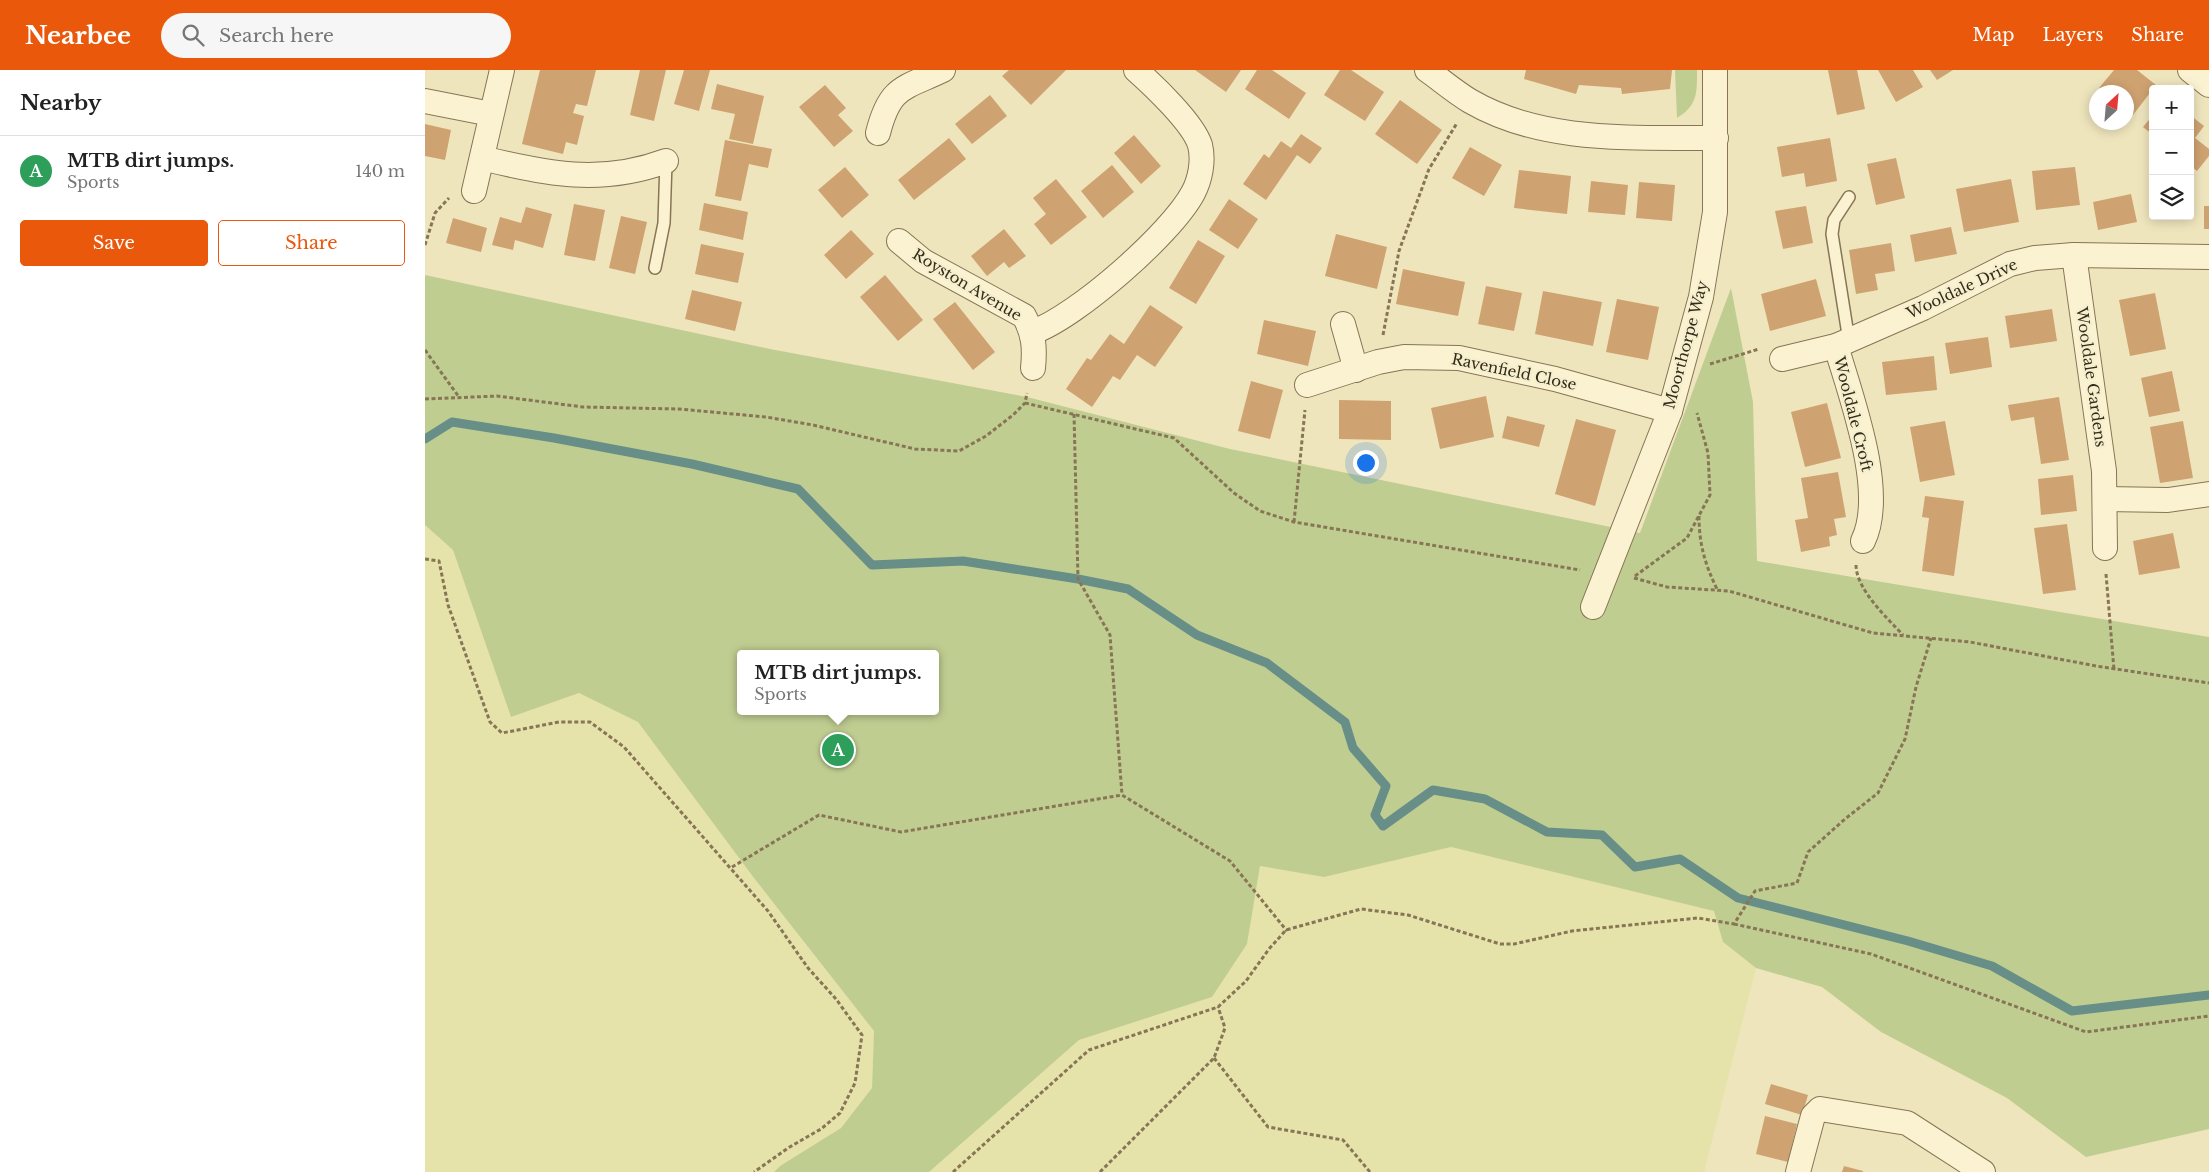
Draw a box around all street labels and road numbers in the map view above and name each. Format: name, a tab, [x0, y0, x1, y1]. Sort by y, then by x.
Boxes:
street label: Royston Avenue	[909, 244, 1025, 325]
street label: Wooldale Drive	[1902, 255, 2020, 323]
street label: Moorthorpe Way	[1659, 278, 1712, 411]
street label: Wooldale Gardens	[2072, 305, 2111, 448]
street label: Ravenfield Close	[1450, 349, 1578, 394]
street label: Wooldale Croft	[1830, 353, 1877, 474]

